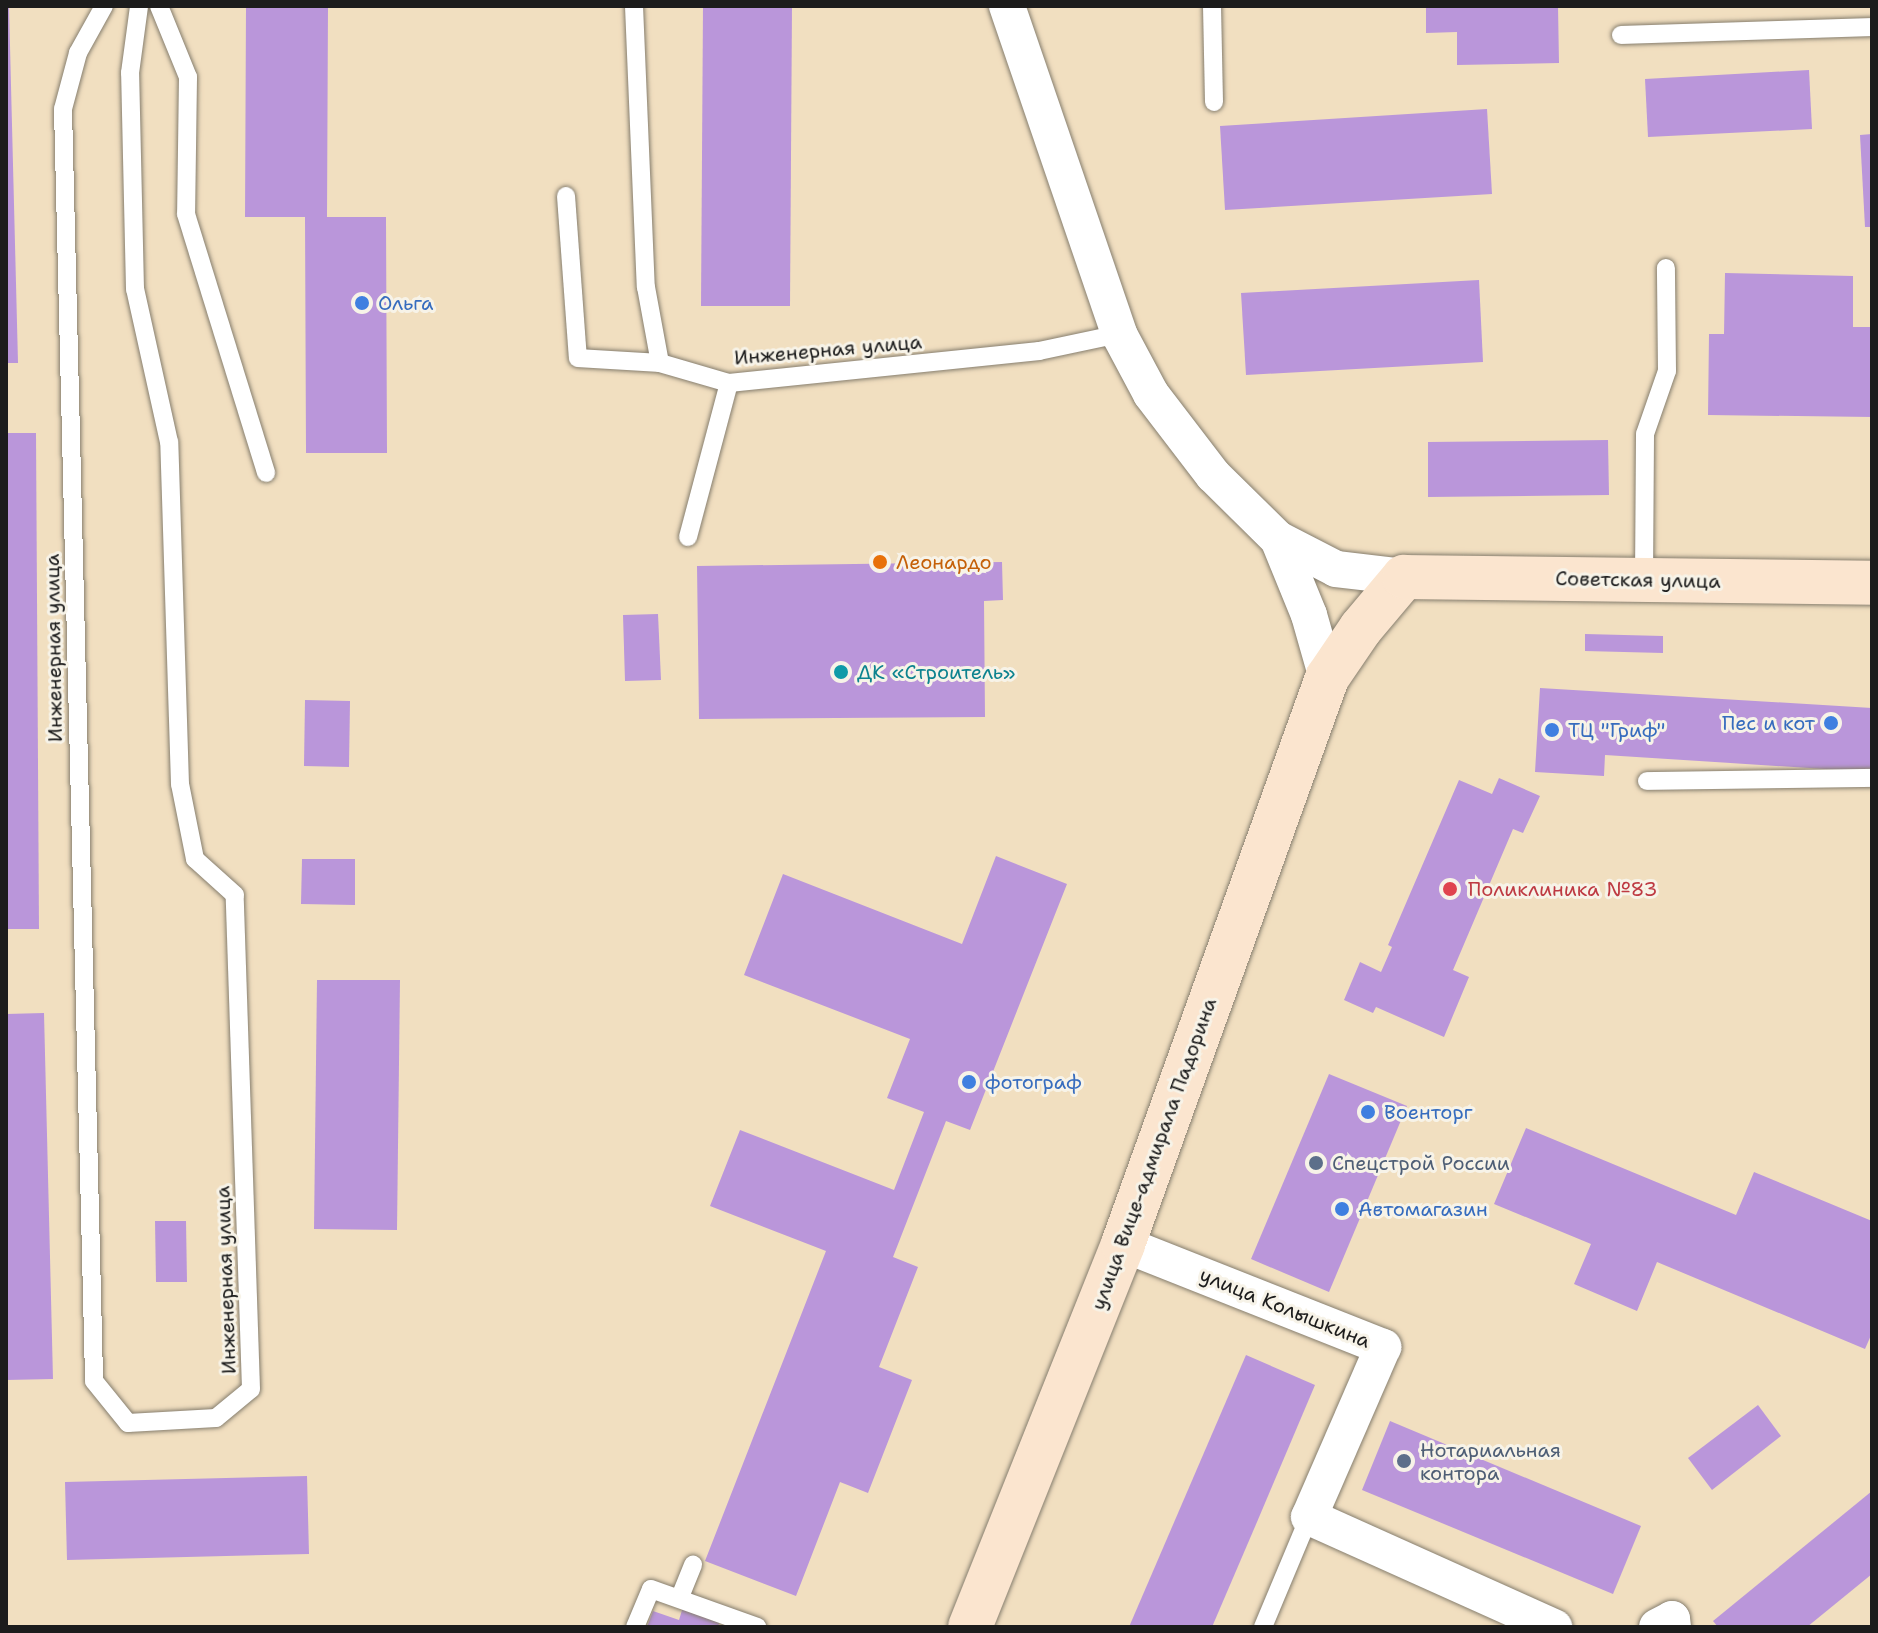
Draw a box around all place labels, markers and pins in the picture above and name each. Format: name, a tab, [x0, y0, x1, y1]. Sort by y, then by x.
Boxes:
place label: Ольга	[378, 291, 433, 315]
marker: Ольга	[353, 294, 371, 312]
place label: Леонардо	[896, 550, 992, 574]
marker: Леонардо	[871, 553, 889, 571]
place label: ДК «Строитель»	[857, 660, 1015, 684]
marker: ДК «Строитель»	[832, 663, 850, 681]
place label: Пес и кот	[1722, 711, 1815, 735]
marker: Пес и кот	[1822, 714, 1840, 732]
place label: ТЦ "Гриф"	[1568, 718, 1665, 742]
marker: ТЦ "Гриф"	[1543, 721, 1561, 739]
place label: Поликлиника №83	[1468, 877, 1657, 901]
marker: Поликлиника №83	[1439, 878, 1461, 900]
place label: фотограф	[985, 1070, 1082, 1094]
marker: фотограф	[960, 1073, 978, 1091]
place label: Военторг	[1384, 1100, 1473, 1124]
marker: Военторг	[1359, 1103, 1377, 1121]
place label: Спецстрой России	[1332, 1151, 1510, 1175]
marker: Спецстрой России	[1307, 1154, 1325, 1172]
place label: Автомагазин	[1358, 1197, 1488, 1221]
marker: Автомагазин	[1333, 1200, 1351, 1218]
place label: Нотариальная контора	[1420, 1438, 1561, 1485]
marker: Нотариальная контора	[1395, 1452, 1413, 1470]

